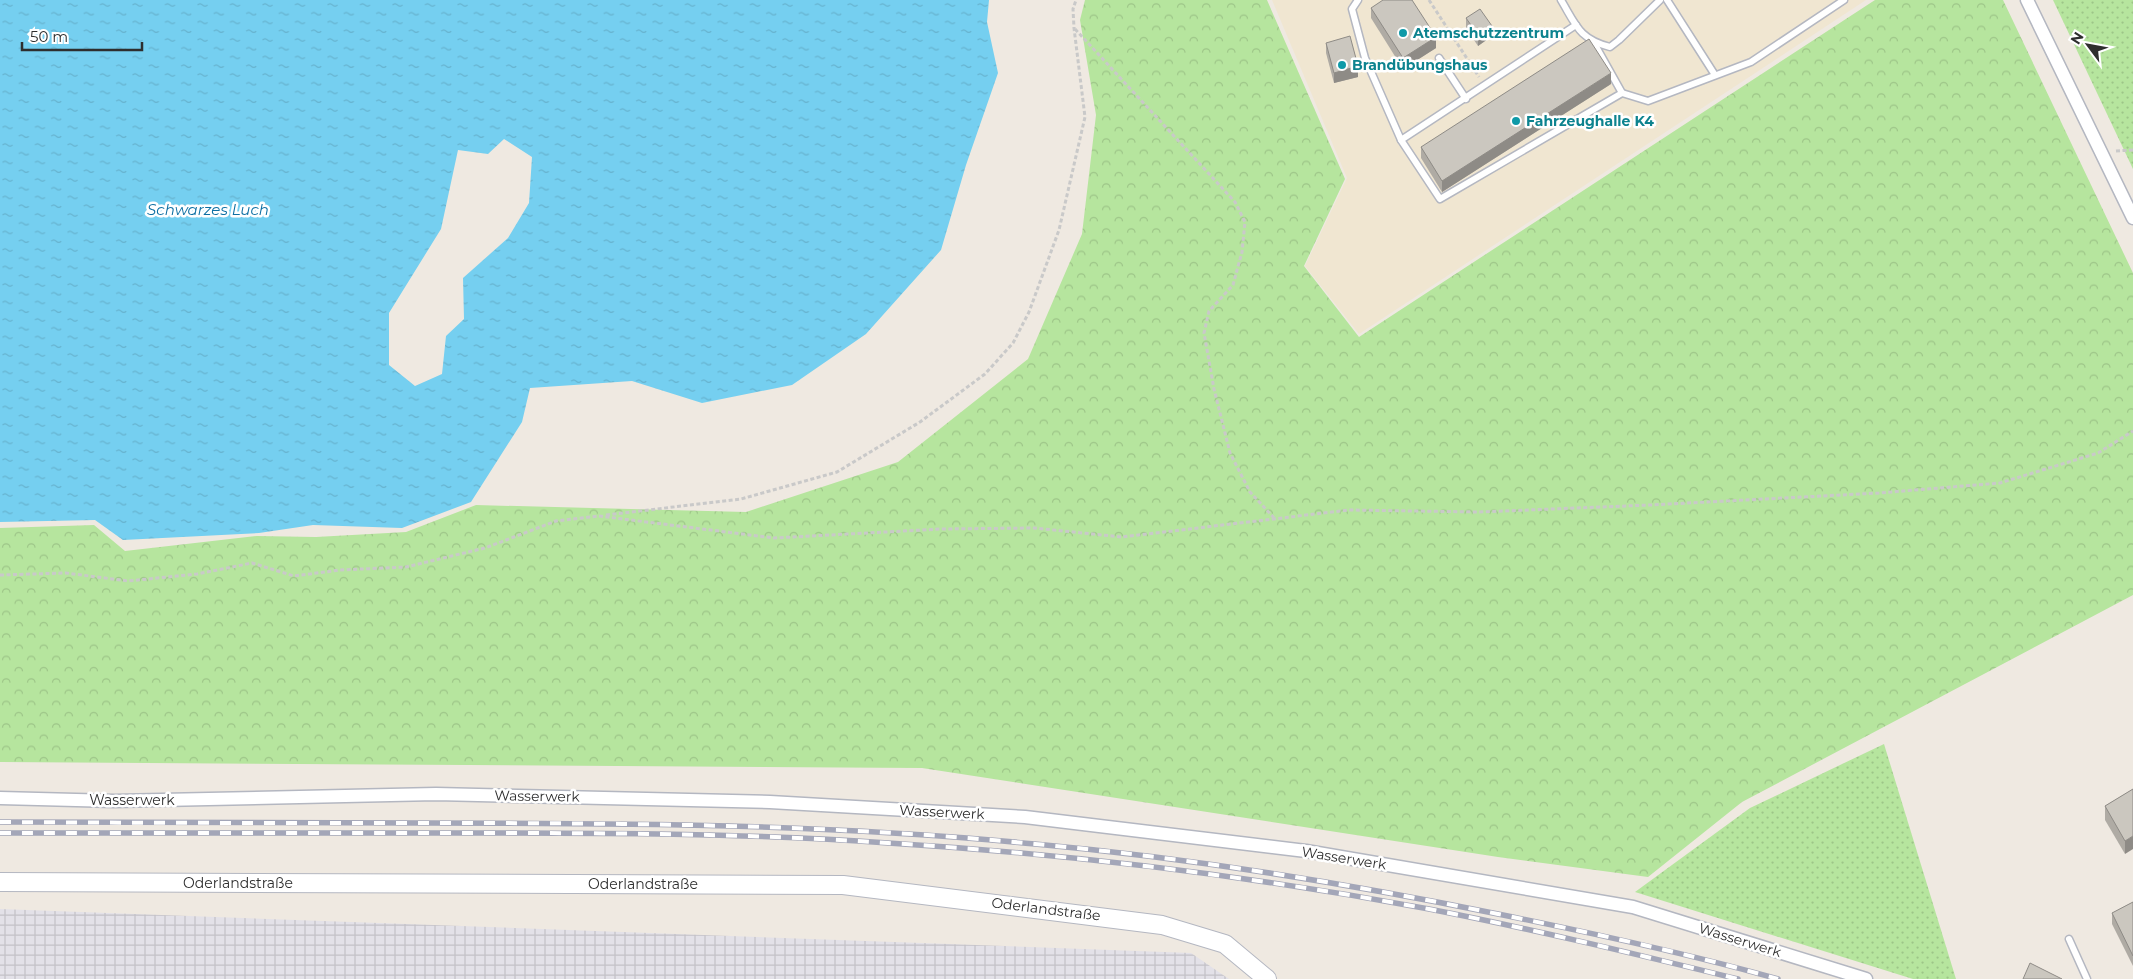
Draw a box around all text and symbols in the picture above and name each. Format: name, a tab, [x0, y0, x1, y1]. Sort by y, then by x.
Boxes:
scale bar	[22, 20, 142, 52]
north arrow	[2063, 20, 2113, 70]
place label: Atemschutzzentrum	[1412, 24, 1564, 42]
text: 50 m	[30, 27, 68, 46]
marker: Atemschutzzentrum	[1397, 27, 1409, 39]
text: N	[2066, 29, 2088, 48]
place label: Brandübungshaus	[1352, 56, 1488, 74]
marker: Brandübungshaus	[1336, 59, 1348, 71]
place label: Fahrzeughalle K4	[1526, 112, 1654, 130]
marker: Fahrzeughalle K4	[1510, 115, 1522, 127]
water label: Schwarzes Luch	[147, 200, 269, 219]
street label: Wasserwerk	[494, 786, 580, 806]
street label: Wasserwerk	[89, 791, 175, 809]
street label: Wasserwerk	[899, 801, 986, 823]
street label: Wasserwerk	[1300, 842, 1388, 874]
street label: Oderlandstraße	[183, 874, 293, 892]
street label: Oderlandstraße	[588, 875, 698, 893]
street label: Oderlandstraße	[990, 893, 1102, 925]
street label: Wasserwerk	[1697, 919, 1784, 961]

